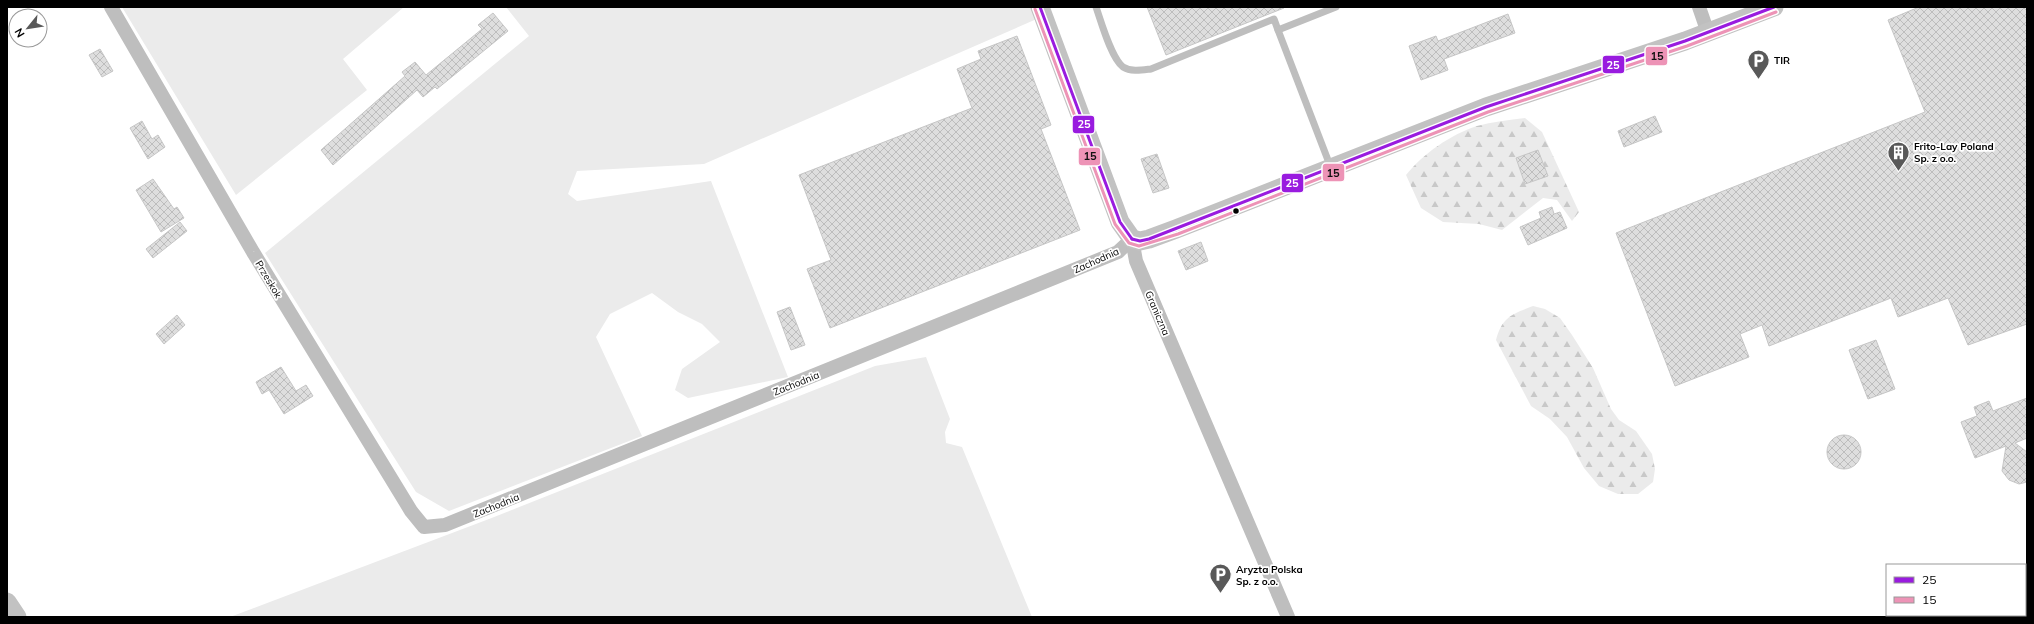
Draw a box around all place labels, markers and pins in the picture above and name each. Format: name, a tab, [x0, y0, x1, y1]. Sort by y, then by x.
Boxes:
parking icon: TIR	[1745, 47, 1771, 80]
place label: TIR	[1774, 54, 1790, 67]
building icon: Frito-Lay Poland Sp. z o.o.	[1886, 139, 1912, 172]
place label: Frito-Lay Poland Sp. z o.o.	[1914, 140, 1994, 165]
unlabelled marker	[1231, 206, 1241, 216]
parking icon: Aryzta Polska Sp. z o.o.	[1208, 562, 1234, 595]
place label: Aryzta Polska Sp. z o.o.	[1236, 563, 1303, 588]

